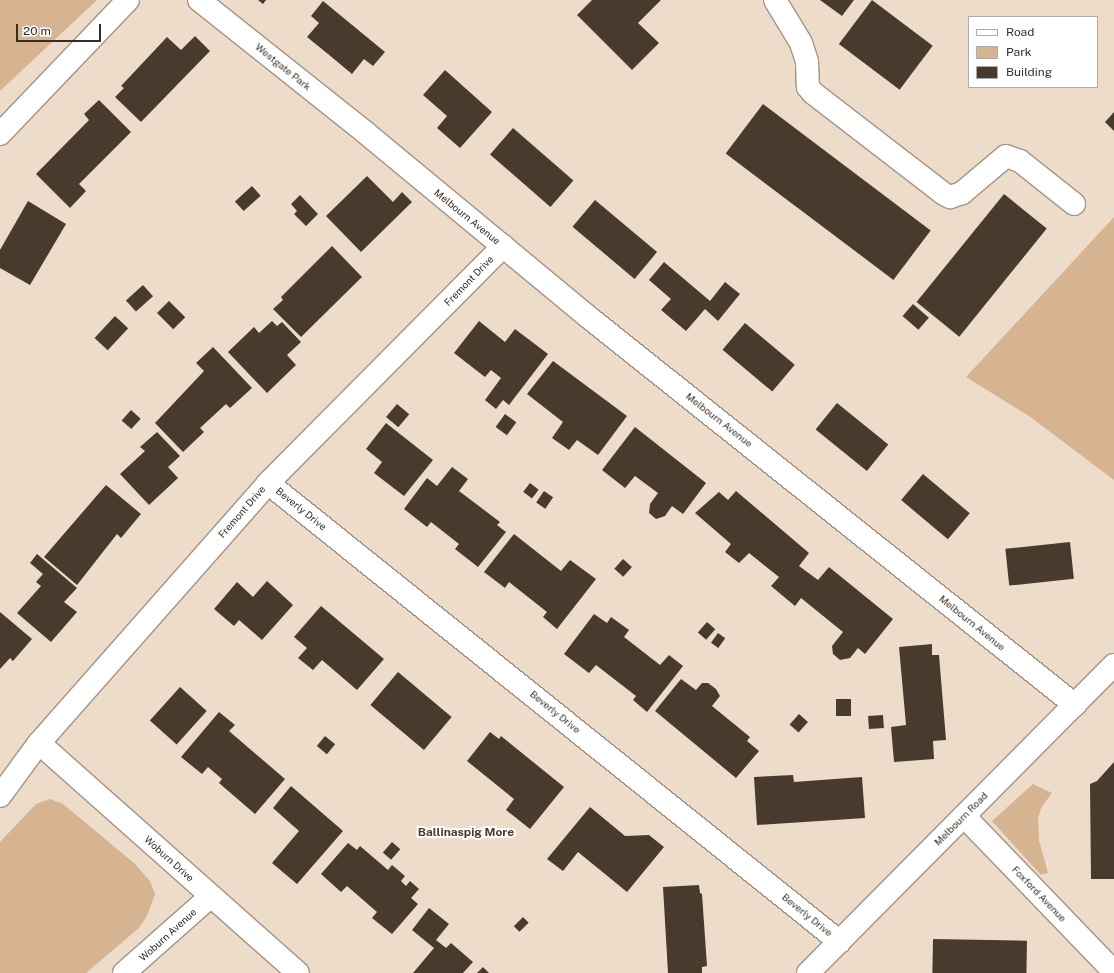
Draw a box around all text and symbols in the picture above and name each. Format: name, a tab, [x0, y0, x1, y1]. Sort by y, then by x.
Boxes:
scale bar	[18, 16, 103, 42]
legend	[968, 16, 1098, 88]
text: 20 m	[23, 24, 51, 38]
text: Road	[1006, 25, 1034, 39]
street label: Westgate Park	[253, 41, 313, 93]
text: Park	[1006, 45, 1032, 59]
text: Building	[1006, 65, 1052, 79]
street label: Melbourn Avenue	[432, 187, 502, 247]
street label: Fremont Drive	[442, 253, 496, 309]
street label: Melbourn Avenue	[683, 390, 755, 450]
street label: Fremont Drive	[216, 483, 268, 541]
street label: Beverly Drive	[273, 485, 329, 533]
street label: Melbourn Avenue	[937, 593, 1007, 653]
street label: Beverly Drive	[527, 688, 583, 736]
street label: Melbourn Road	[932, 790, 990, 848]
district label: Ballinaspig More	[418, 826, 514, 840]
street label: Woburn Drive	[142, 834, 196, 884]
street label: Foxford Avenue	[1009, 864, 1069, 924]
street label: Beverly Drive	[779, 891, 835, 939]
street label: Woburn Avenue	[137, 906, 199, 964]

